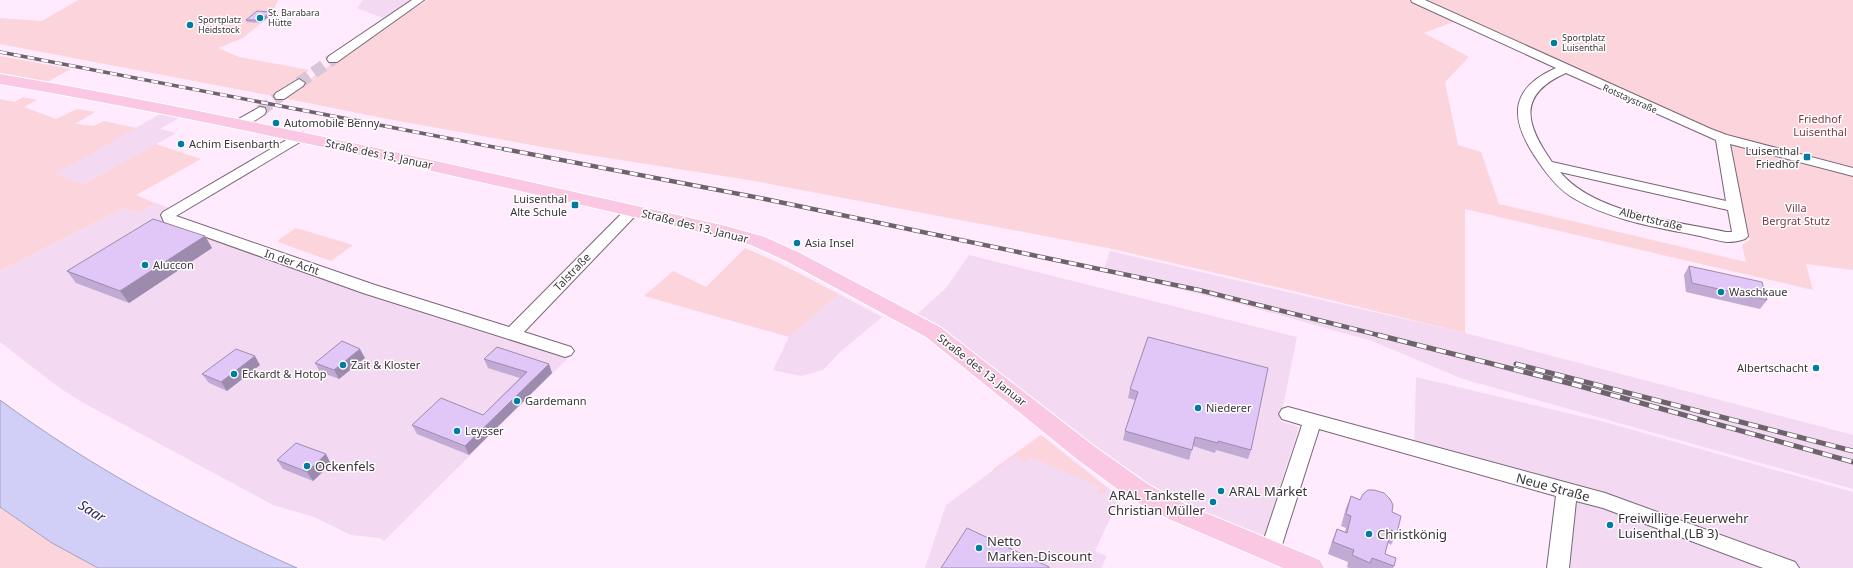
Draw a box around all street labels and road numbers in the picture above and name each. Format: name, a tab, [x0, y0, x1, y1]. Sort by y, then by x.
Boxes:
street label: Rotstaystraße	[1601, 81, 1660, 116]
street label: Straße des 13. Januar	[324, 135, 435, 172]
street label: Albertstraße	[1618, 203, 1684, 234]
street label: Straße des 13. Januar	[640, 205, 750, 246]
street label: In der Acht	[263, 245, 321, 278]
street label: Talstraße	[550, 249, 593, 294]
street label: Straße des 13. Januar	[935, 330, 1030, 409]
street label: Neue Straße	[1514, 469, 1592, 505]

